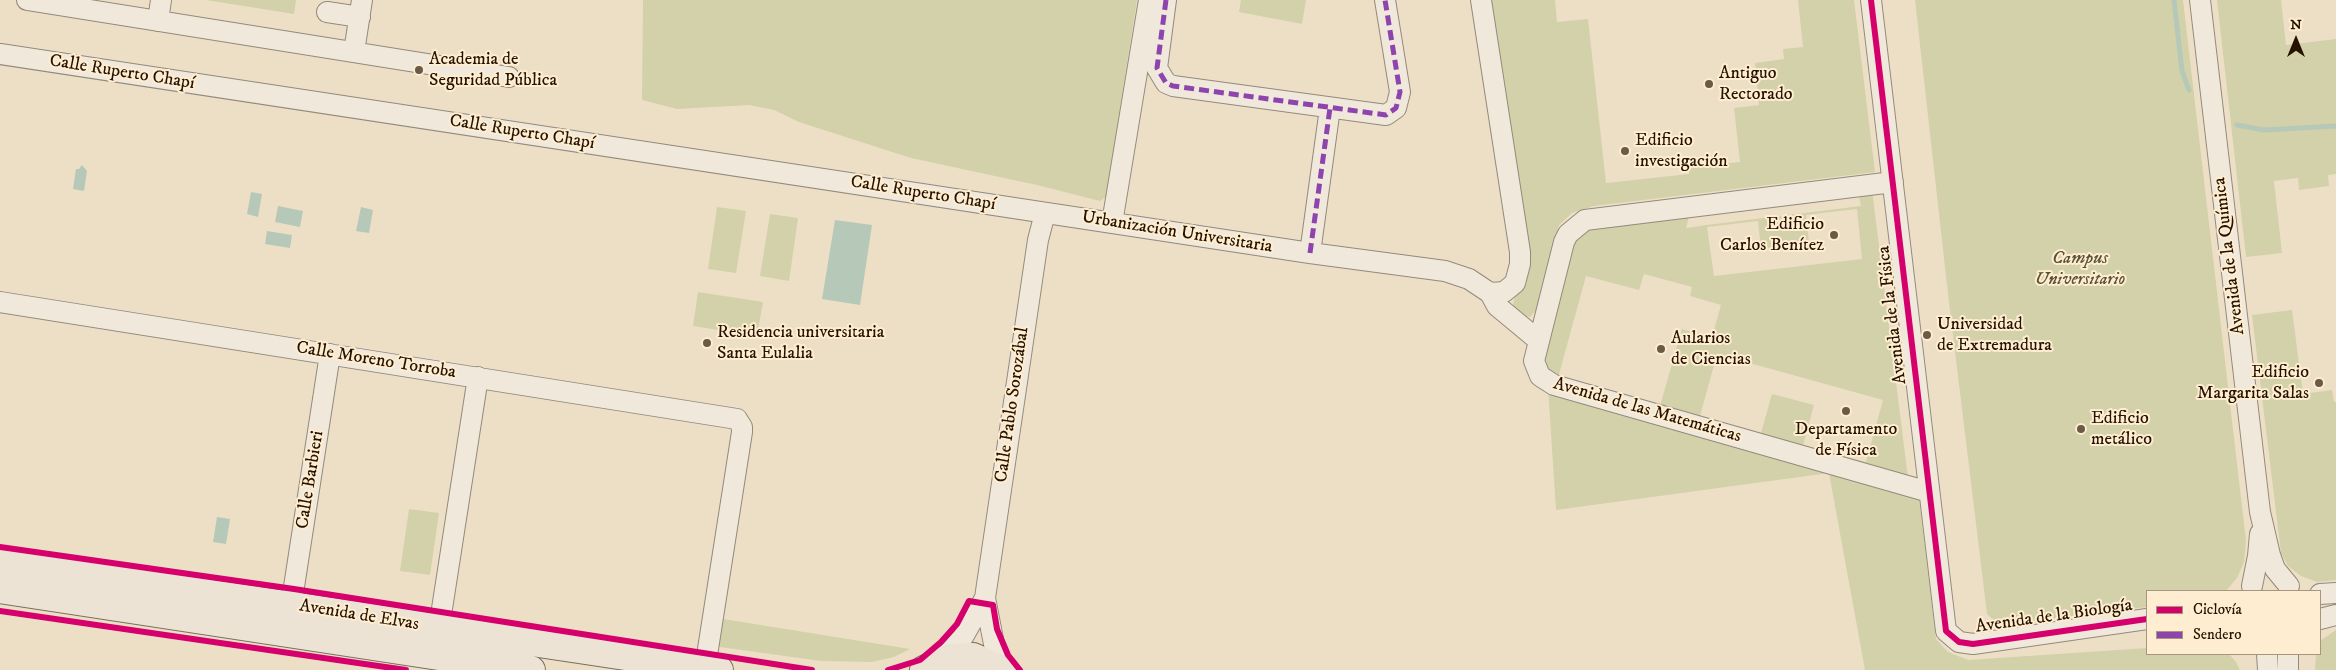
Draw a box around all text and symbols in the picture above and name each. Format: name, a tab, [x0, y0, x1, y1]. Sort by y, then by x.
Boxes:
north arrow	[2271, 15, 2321, 65]
text: N	[2290, 16, 2302, 34]
place label: Academia de Seguridad Pública	[429, 49, 557, 92]
street label: Calle Ruperto Chapí	[48, 51, 196, 95]
place label: Antiguo Rectorado	[1719, 63, 1793, 106]
marker: Academia de Seguridad Pública	[413, 64, 425, 76]
marker: Antiguo Rectorado	[1703, 78, 1715, 90]
street label: Calle Ruperto Chapí	[448, 111, 596, 155]
place label: Edificio investigación	[1635, 130, 1728, 172]
marker: Edificio investigación	[1619, 145, 1631, 157]
street label: Calle Ruperto Chapí	[849, 172, 997, 216]
street label: Avenida de la Química	[2210, 176, 2250, 336]
street label: Urbanización Universitaria	[1080, 207, 1274, 259]
place label: Edificio Carlos Benítez	[1720, 214, 1824, 256]
marker: Edificio Carlos Benítez	[1828, 229, 1840, 241]
street label: Avenida de la Física	[1874, 244, 1912, 386]
park label: Campus Universitario	[2035, 248, 2125, 290]
place label: Universidad de Extremadura	[1937, 314, 2052, 356]
place label: Residencia universitaria Santa Eulalia	[717, 322, 884, 364]
street label: Calle Pablo Sorozábal	[991, 326, 1035, 484]
place label: Aularios de Ciencias	[1671, 328, 1751, 370]
marker: Universidad de Extremadura	[1921, 329, 1933, 341]
marker: Residencia universitaria Santa Eulalia	[701, 337, 713, 349]
street label: Calle Moreno Torroba	[295, 338, 457, 384]
marker: Aularios de Ciencias	[1655, 343, 1667, 355]
place label: Edificio Margarita Salas	[2197, 362, 2309, 404]
street label: Avenida de las Matemáticas	[1551, 374, 1743, 448]
marker: Edificio Margarita Salas	[2313, 377, 2325, 389]
marker: Departamento de Física	[1840, 405, 1852, 417]
place label: Edificio metálico	[2091, 408, 2152, 450]
place label: Departamento de Física	[1795, 419, 1897, 462]
marker: Edificio metálico	[2075, 423, 2087, 435]
street label: Calle Barbieri	[293, 429, 329, 531]
legend	[2146, 590, 2321, 655]
street label: Avenida de la Biología	[1974, 595, 2134, 639]
street label: Avenida de Elvas	[298, 596, 420, 636]
text: Ciclovía	[2193, 600, 2242, 619]
text: Sendero	[2193, 625, 2241, 644]

